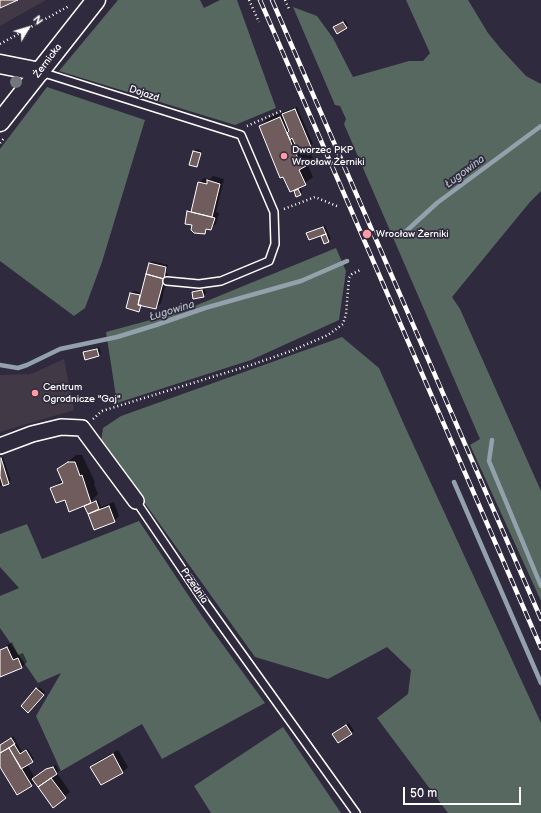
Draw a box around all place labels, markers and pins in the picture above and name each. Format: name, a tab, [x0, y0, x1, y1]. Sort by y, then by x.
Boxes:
place label: Dworzec PKP Wrocław Żerniki	[292, 144, 365, 168]
marker: Dworzec PKP Wrocław Żerniki	[279, 151, 289, 161]
marker: Wrocław Żerniki	[361, 228, 373, 240]
place label: Wrocław Żerniki	[376, 228, 449, 240]
place label: Centrum Ogrodnicze "Gaj"	[43, 381, 121, 404]
marker: Centrum Ogrodnicze "Gaj"	[30, 388, 40, 398]

